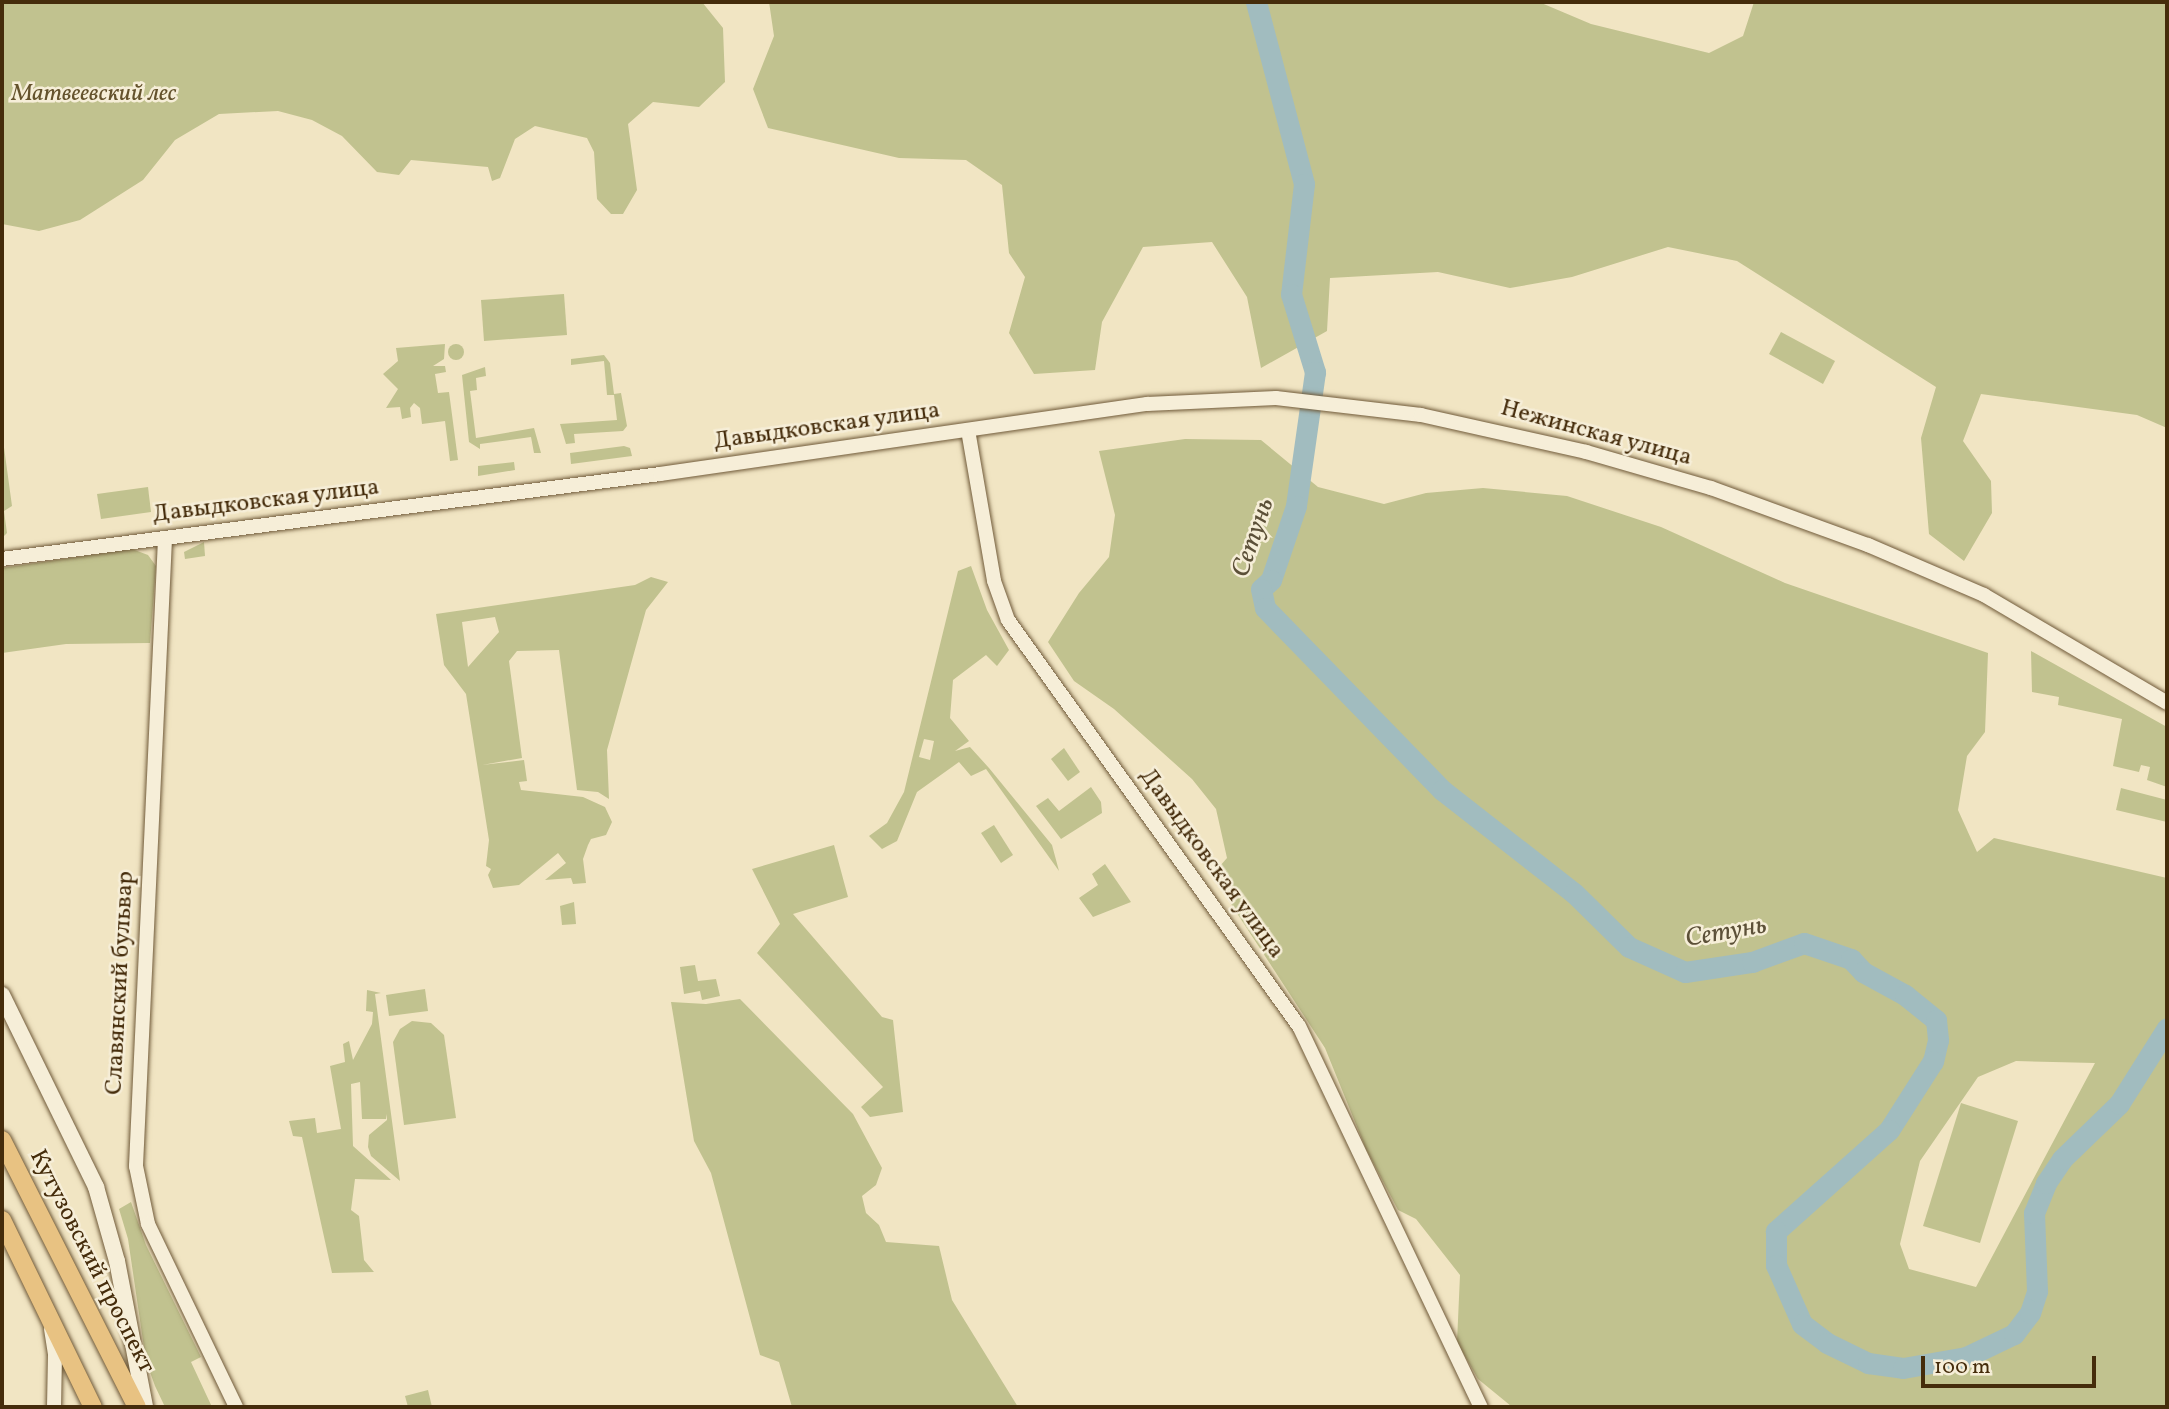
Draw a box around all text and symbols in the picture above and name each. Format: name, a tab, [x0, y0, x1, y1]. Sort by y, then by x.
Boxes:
park label: Матвеевский лес	[11, 81, 177, 109]
street label: Нежинская улица	[1497, 395, 1695, 473]
street label: Давыдковская улица	[712, 397, 942, 457]
street label: Давыдковская улица	[151, 474, 381, 530]
water label: Сетунь	[1226, 494, 1282, 582]
street label: Давыдковская улица	[1132, 763, 1290, 965]
street label: Славянский бульвар	[101, 870, 141, 1096]
water label: Сетунь	[1683, 911, 1769, 955]
street label: Кутузовский проспект	[22, 1145, 160, 1379]
scale bar	[1924, 1342, 2099, 1386]
text: 100 m	[1934, 1353, 1991, 1382]

